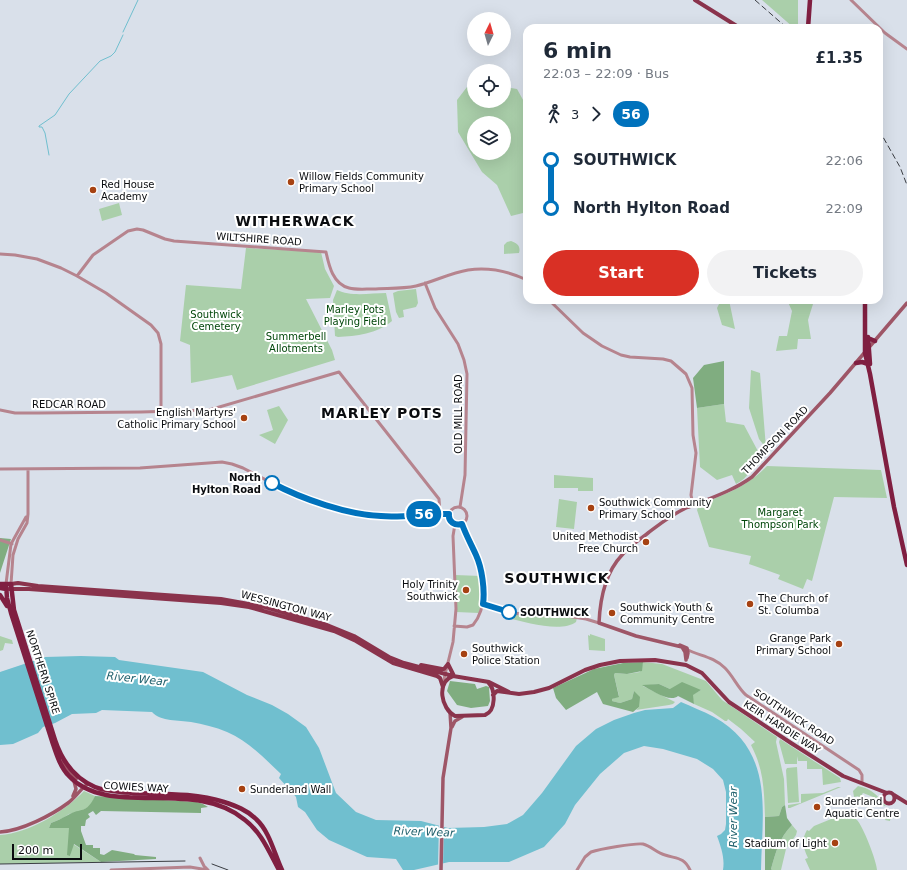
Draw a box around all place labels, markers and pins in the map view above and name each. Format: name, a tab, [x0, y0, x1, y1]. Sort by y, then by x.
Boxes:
place label: Willow Fields Community Primary School	[299, 171, 424, 194]
marker: Willow Fields Community Primary School	[286, 177, 296, 187]
place label: Red House Academy	[101, 179, 155, 202]
marker: Red House Academy	[88, 185, 98, 195]
place label: English Martyrs' Catholic Primary School	[117, 407, 236, 430]
marker: English Martyrs' Catholic Primary School	[239, 413, 249, 423]
place label: North Hylton Road	[192, 472, 261, 495]
marker: North Hylton Road	[264, 475, 280, 491]
place label: Southwick Community Primary School	[599, 497, 711, 520]
marker: Southwick Community Primary School	[586, 503, 596, 513]
place label: United Methodist Free Church	[553, 531, 638, 554]
marker: United Methodist Free Church	[641, 537, 651, 547]
place label: Holy Trinity Southwick	[402, 579, 458, 602]
marker: Holy Trinity Southwick	[461, 585, 471, 595]
place label: The Church of St. Columba	[757, 593, 828, 616]
marker: The Church of St. Columba	[745, 599, 755, 609]
place label: Southwick Youth & Community Centre	[620, 602, 715, 625]
marker: SOUTHWICK	[501, 604, 517, 620]
place label: SOUTHWICK	[520, 607, 590, 618]
marker: Southwick Youth & Community Centre	[607, 608, 617, 618]
place label: Grange Park Primary School	[756, 633, 831, 656]
marker: Grange Park Primary School	[834, 639, 844, 649]
place label: Southwick Police Station	[472, 643, 540, 666]
marker: Southwick Police Station	[459, 649, 469, 659]
marker: Sunderland Wall	[237, 784, 247, 794]
place label: Sunderland Wall	[250, 784, 331, 795]
place label: Sunderland Aquatic Centre	[825, 796, 899, 819]
marker: Sunderland Aquatic Centre	[812, 802, 822, 812]
place label: Stadium of Light	[744, 838, 827, 849]
marker: Stadium of Light	[830, 838, 840, 848]

